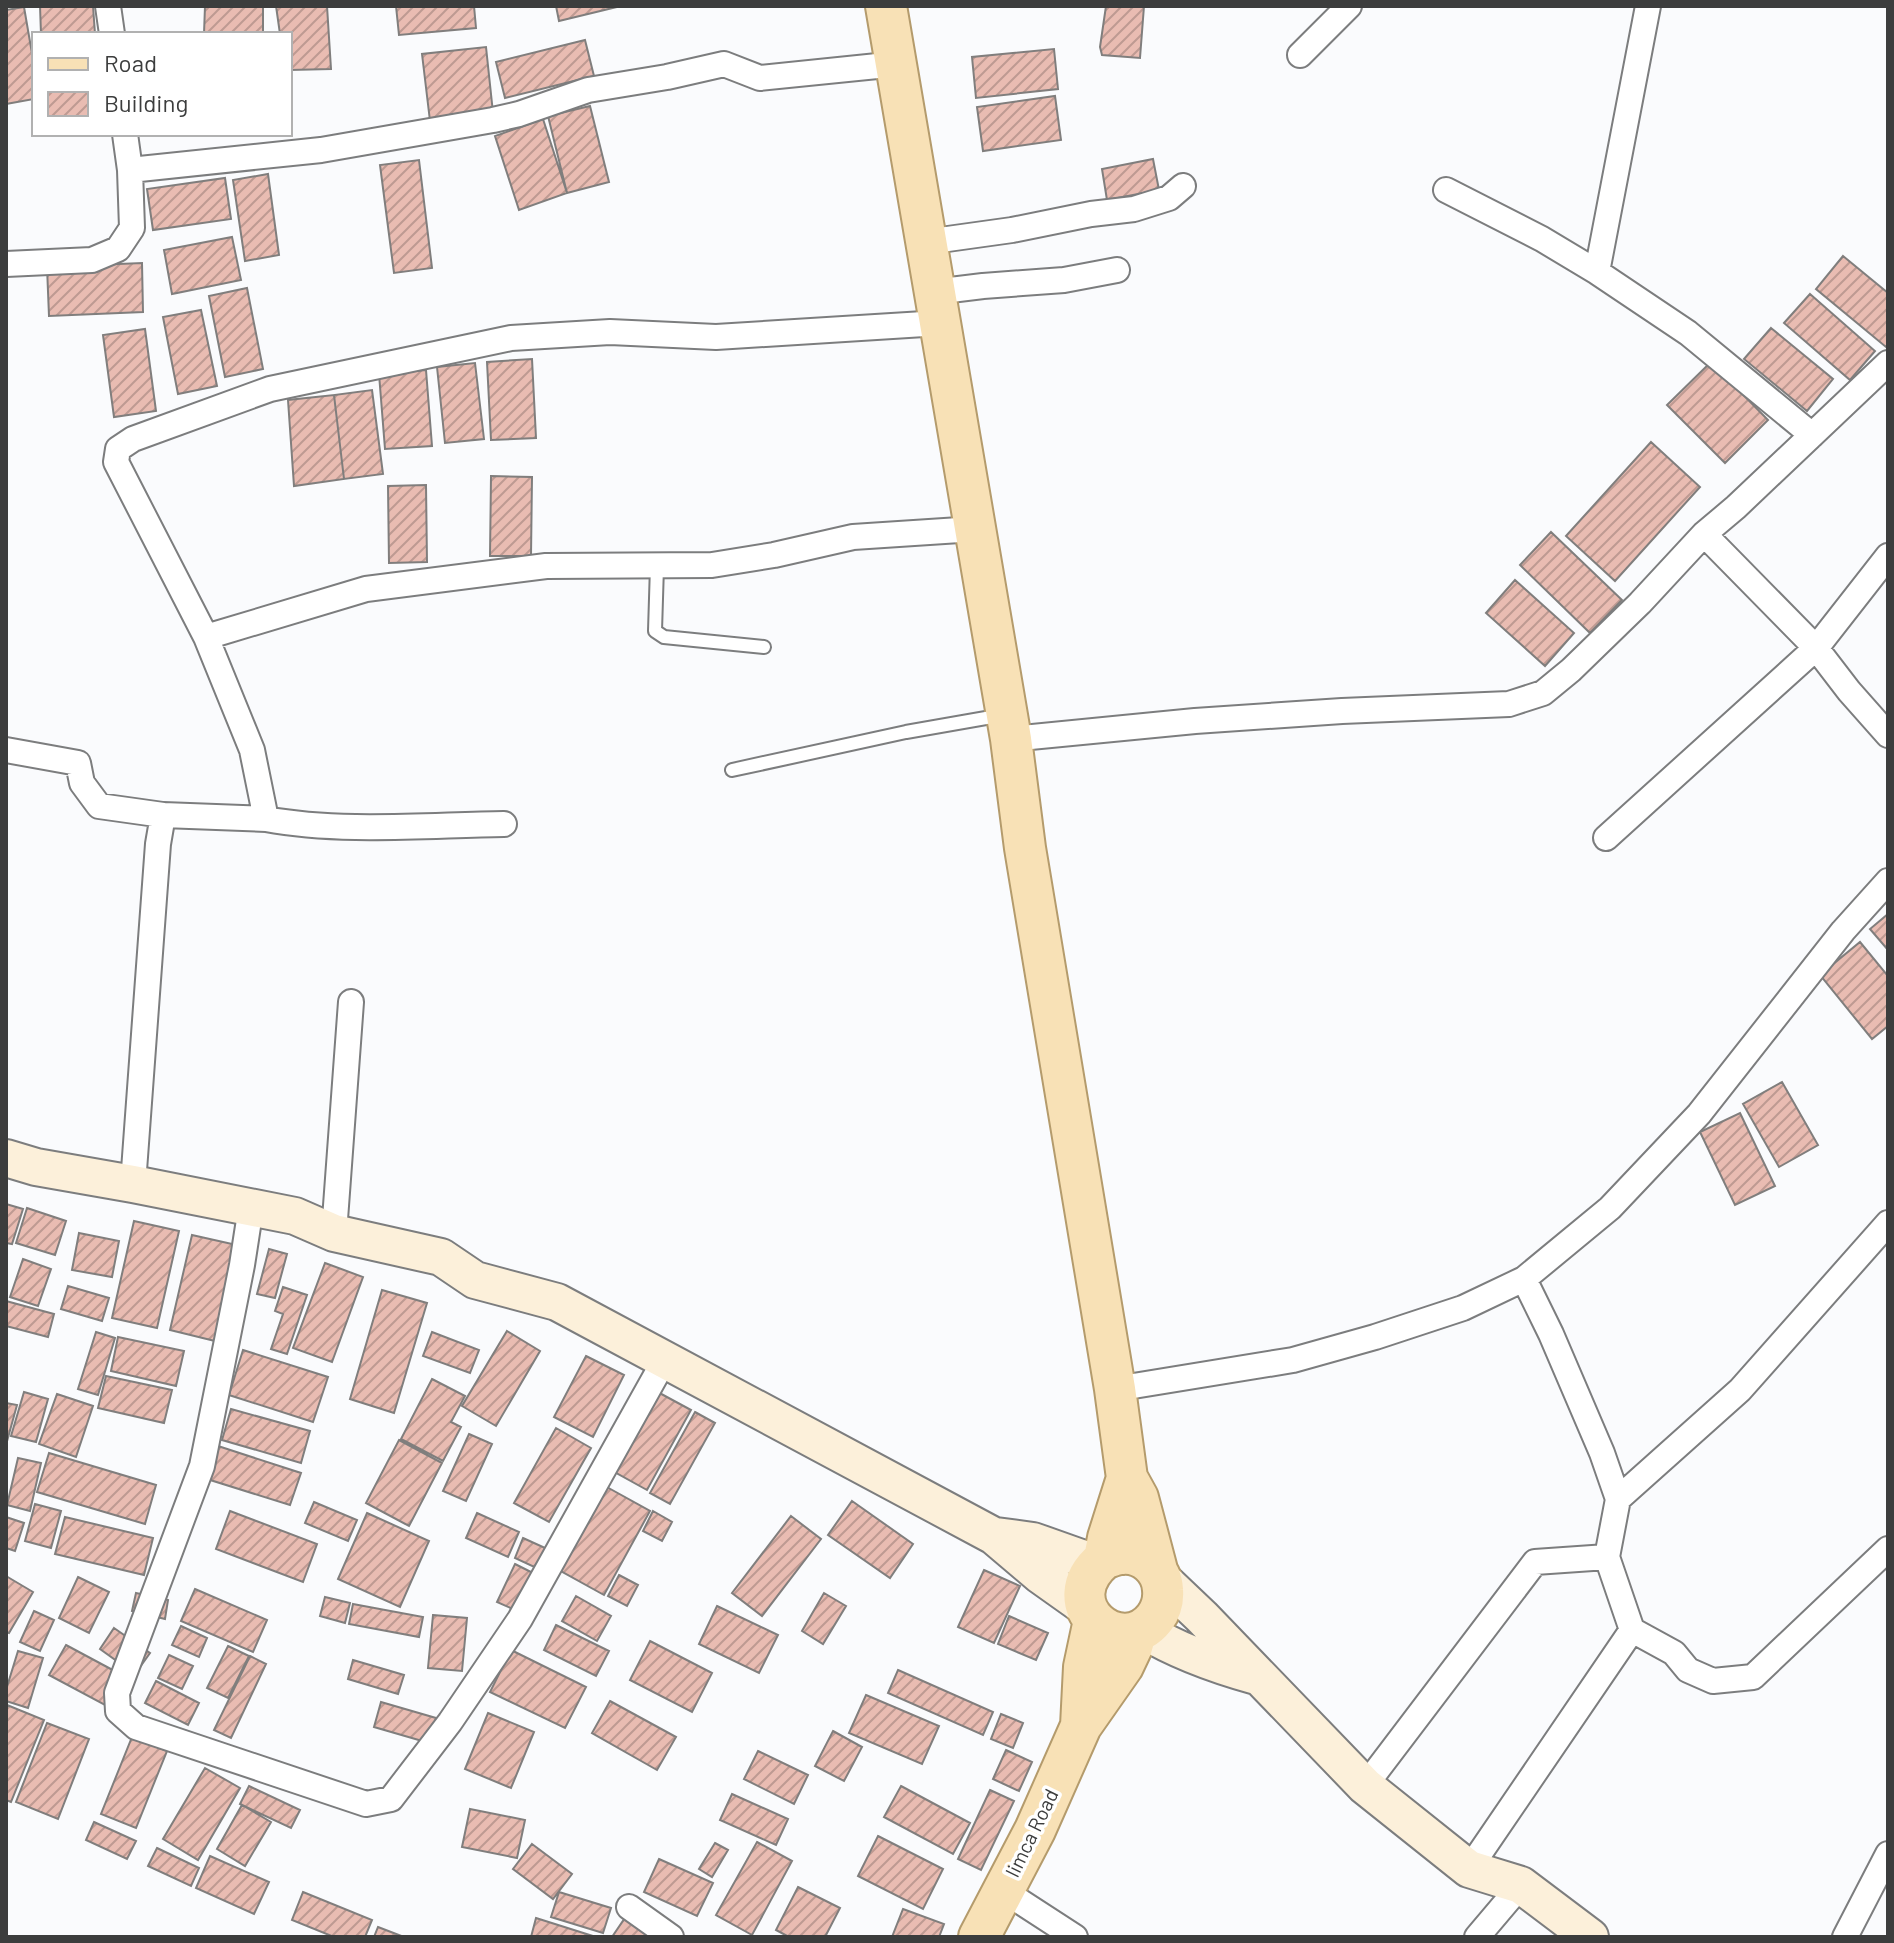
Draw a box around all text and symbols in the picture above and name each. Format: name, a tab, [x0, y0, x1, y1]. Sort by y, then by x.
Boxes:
legend	[32, 32, 292, 136]
text: Road	[104, 48, 157, 77]
text: Building	[104, 88, 188, 117]
street label: limca Road	[1000, 1785, 1063, 1880]

